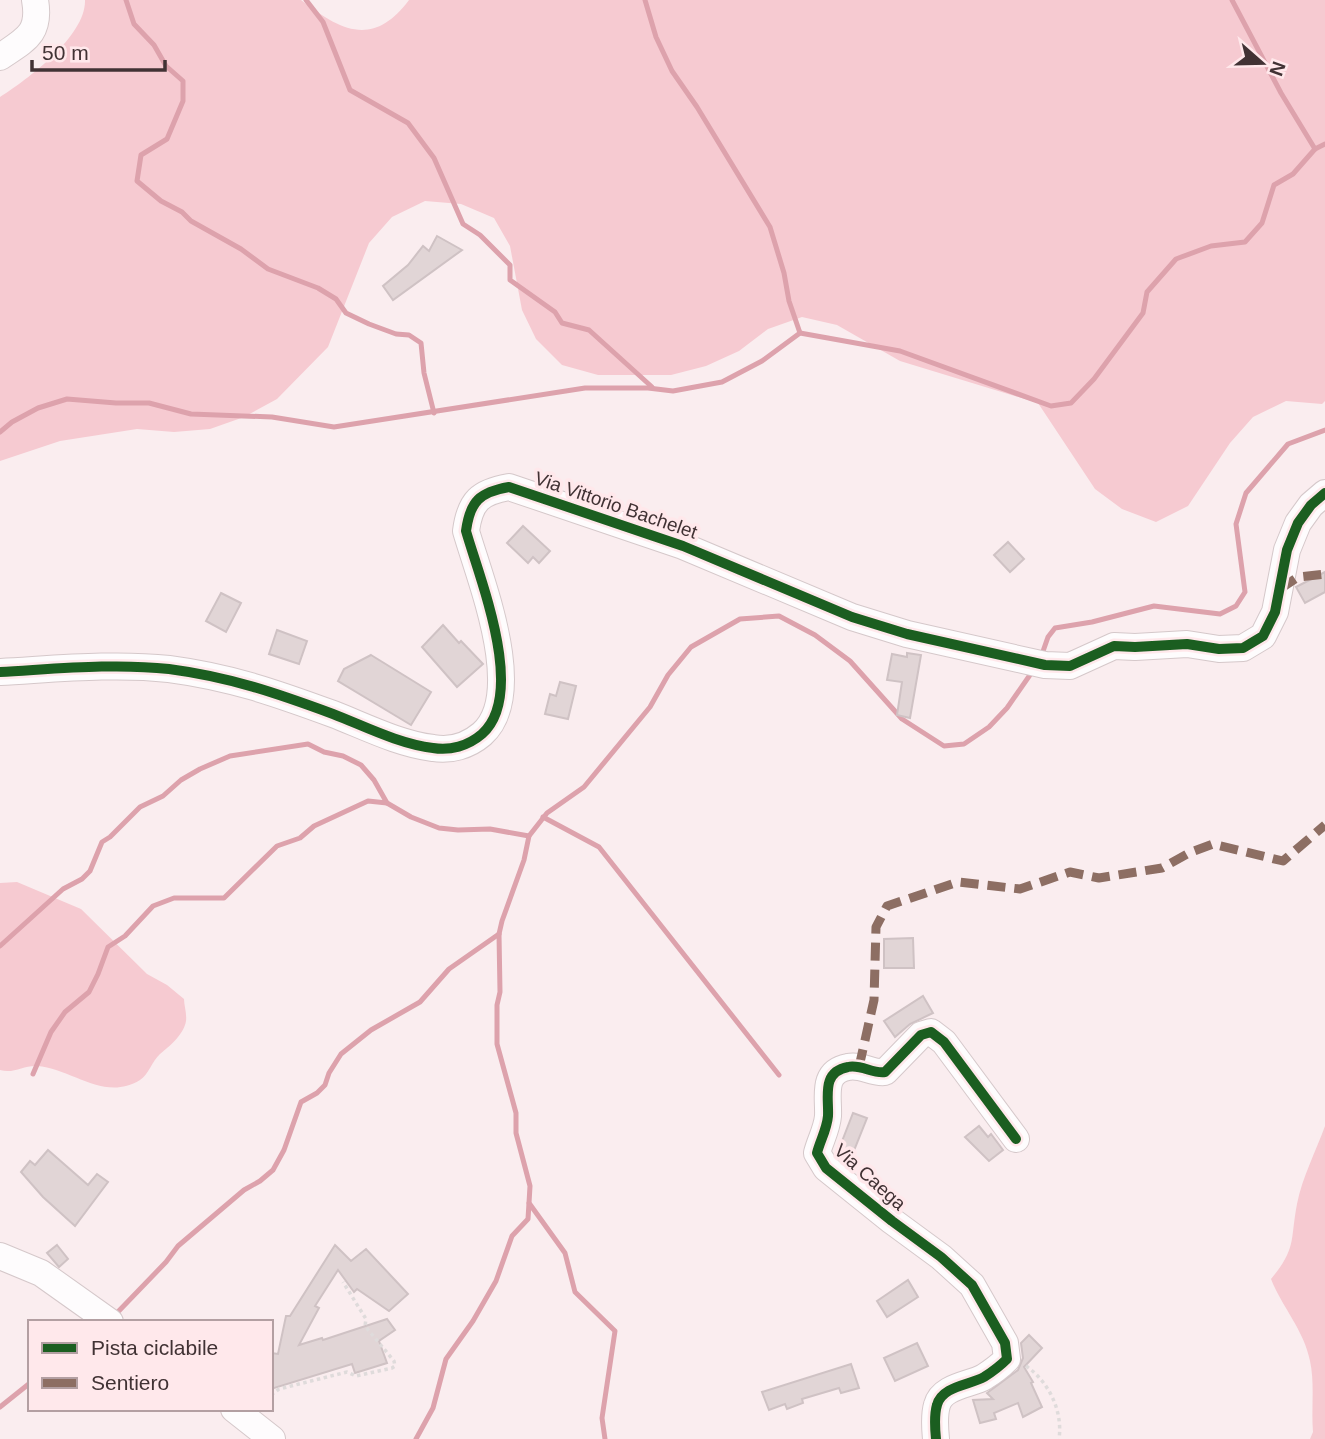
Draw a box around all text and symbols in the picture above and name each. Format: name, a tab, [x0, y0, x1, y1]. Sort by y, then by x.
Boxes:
scale bar	[32, 28, 164, 72]
north arrow	[1227, 28, 1297, 98]
text: 50 m	[42, 41, 89, 64]
text: N	[1265, 59, 1290, 79]
street label: Via Vittorio Bachelet	[532, 467, 701, 543]
street label: Via Caega	[830, 1140, 910, 1215]
legend	[28, 1320, 273, 1411]
text: Pista ciclabile	[91, 1336, 218, 1359]
text: Sentiero	[91, 1371, 169, 1394]

